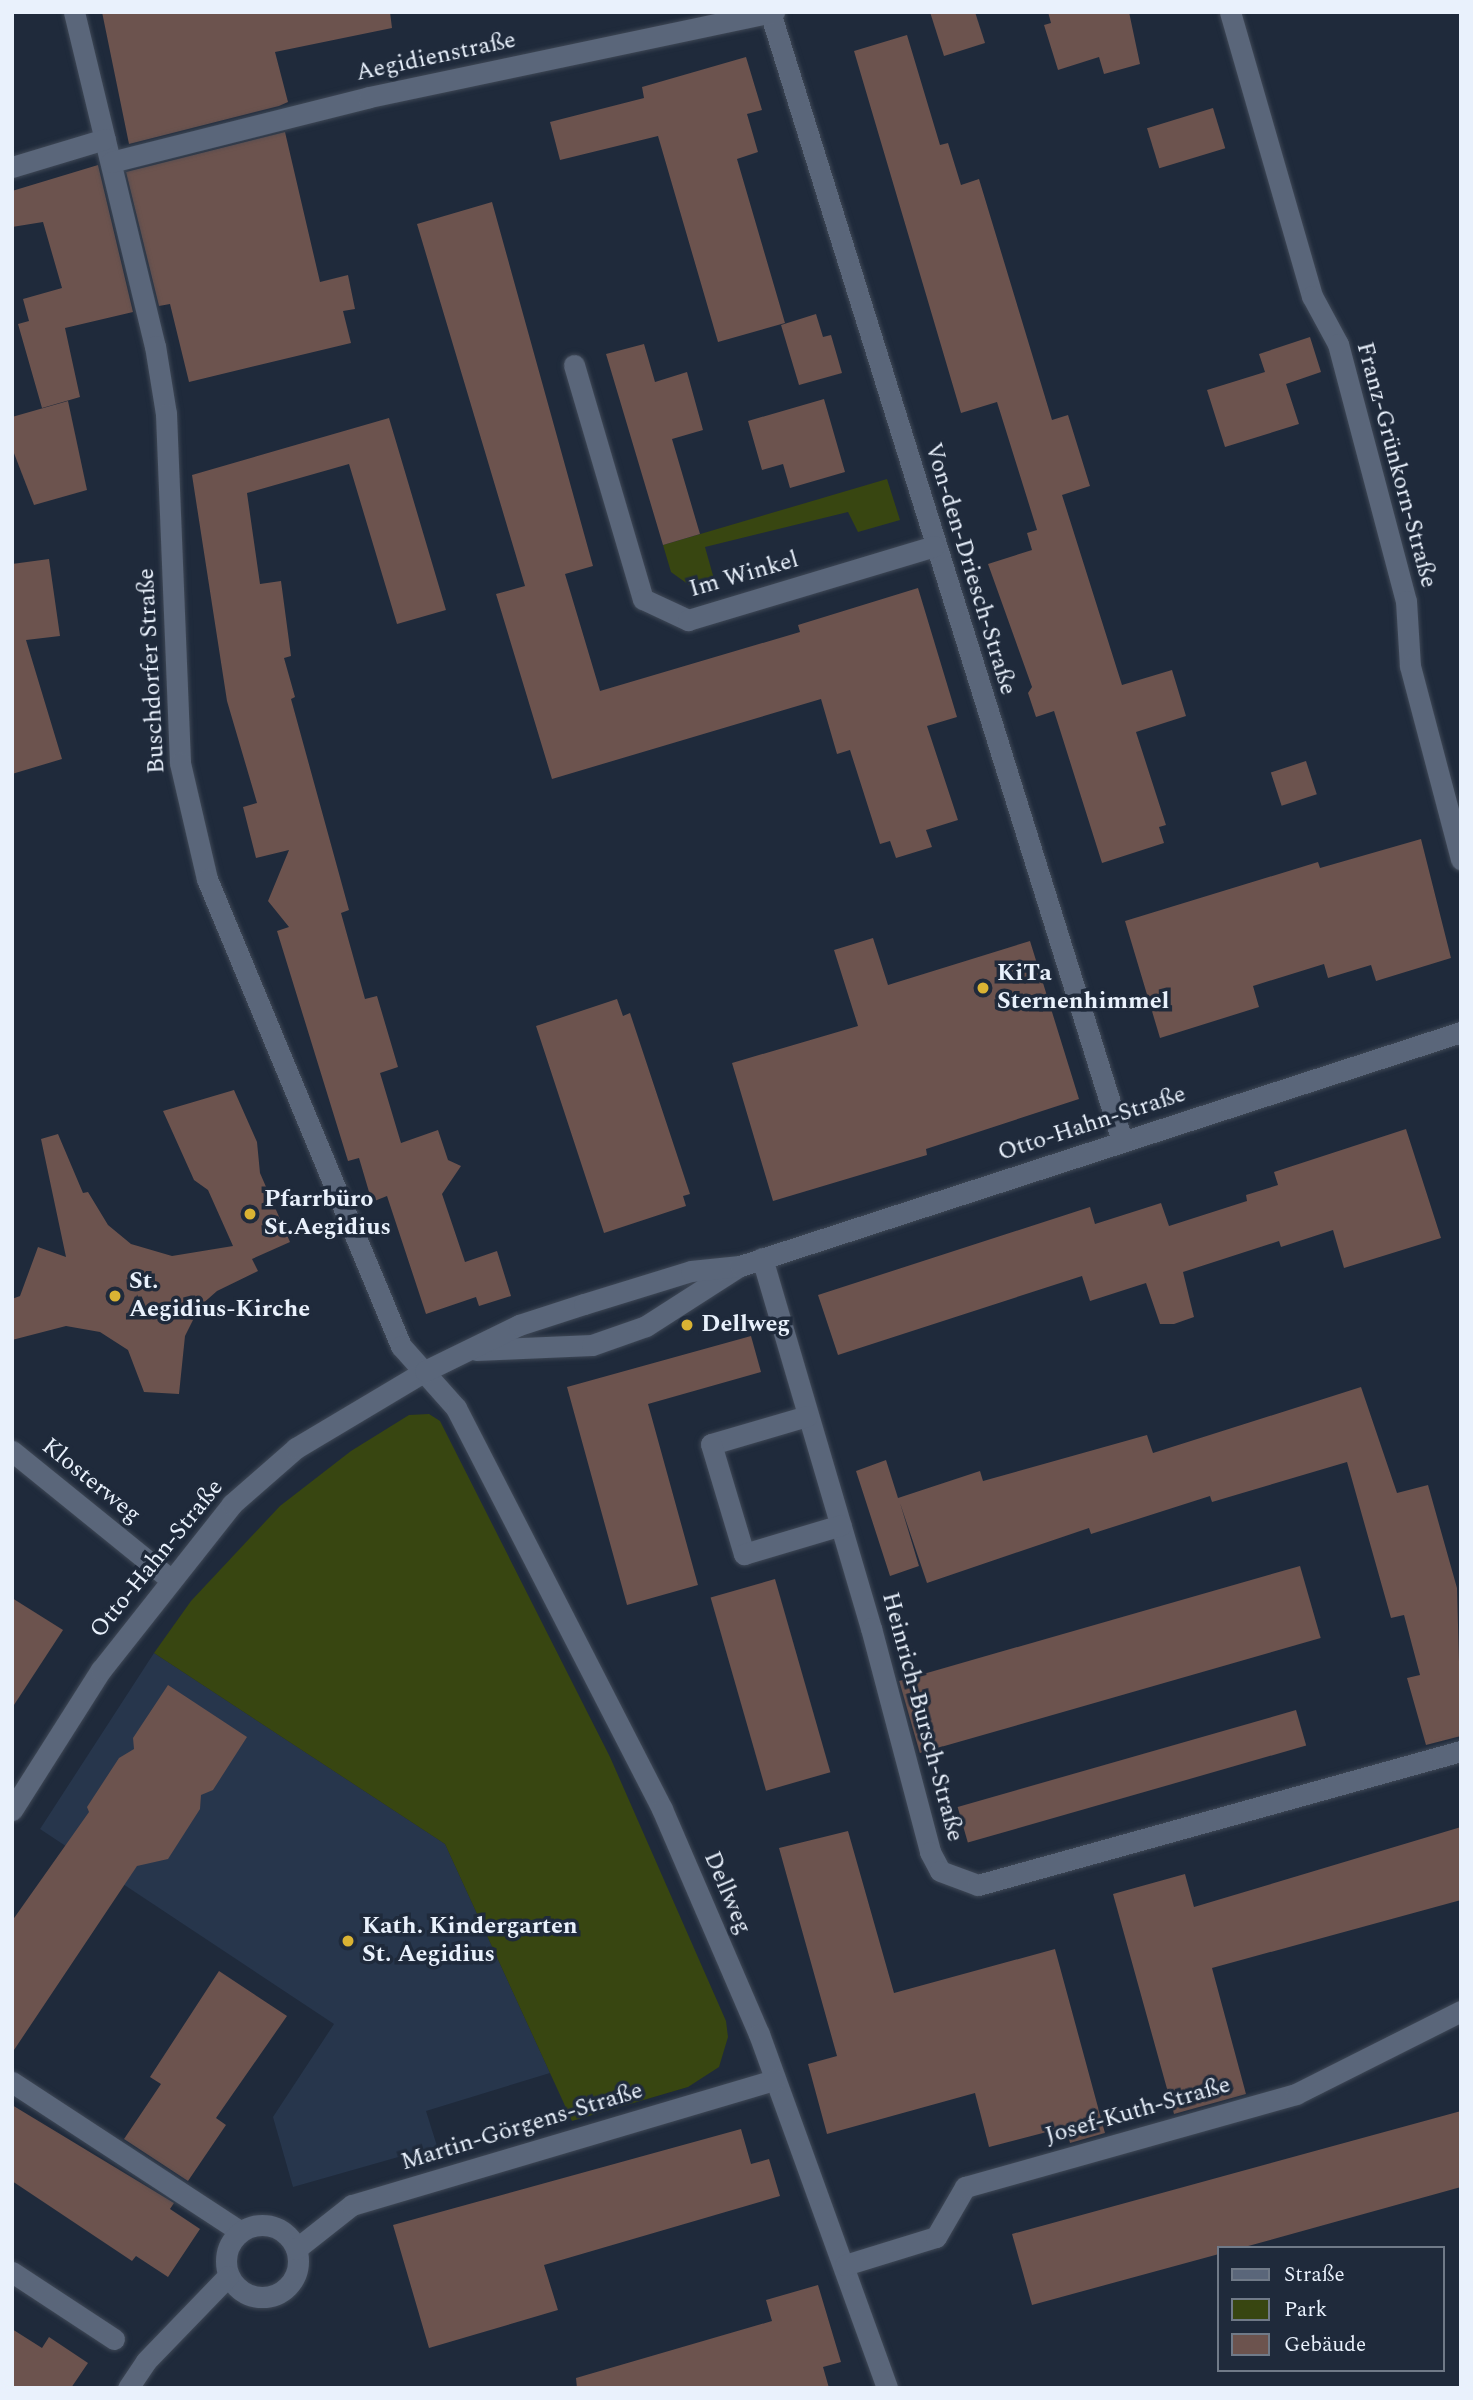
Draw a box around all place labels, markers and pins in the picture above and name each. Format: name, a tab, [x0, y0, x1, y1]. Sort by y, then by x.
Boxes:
place label: KiTa Sternenhimmel	[997, 960, 1169, 1016]
marker: KiTa Sternenhimmel	[975, 980, 991, 996]
place label: Pfarrbüro St.Aegidius	[264, 1186, 391, 1242]
marker: Pfarrbüro St.Aegidius	[242, 1206, 258, 1222]
place label: St. Aegidius-Kirche	[129, 1268, 310, 1324]
marker: St. Aegidius-Kirche	[107, 1288, 123, 1304]
place label: Dellweg	[701, 1311, 790, 1339]
marker: Dellweg	[679, 1317, 695, 1333]
place label: Kath. Kindergarten St. Aegidius	[362, 1913, 578, 1969]
marker: Kath. Kindergarten St. Aegidius	[340, 1933, 356, 1949]

